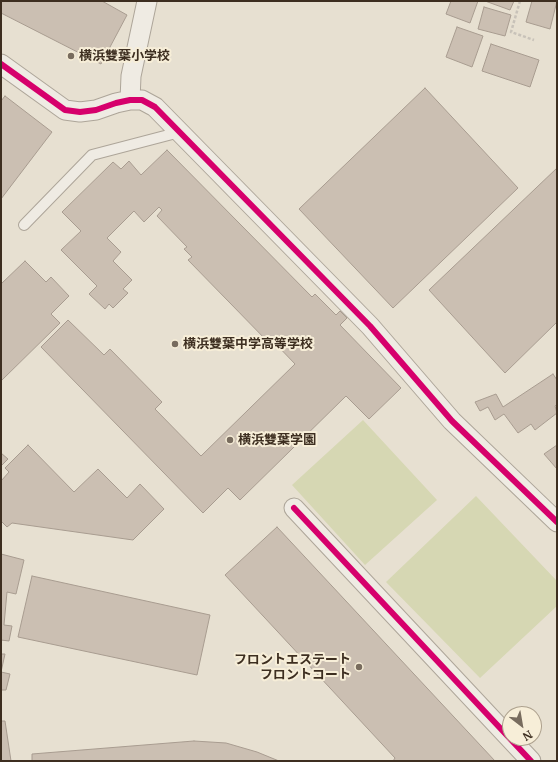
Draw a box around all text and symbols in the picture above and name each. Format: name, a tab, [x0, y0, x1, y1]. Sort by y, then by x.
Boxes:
place label: 横浜雙葉小学校	[79, 48, 170, 64]
marker: 横浜雙葉小学校	[66, 51, 76, 61]
place label: 横浜雙葉中学高等学校	[183, 336, 313, 352]
marker: 横浜雙葉中学高等学校	[170, 339, 180, 349]
place label: 横浜雙葉学園	[238, 432, 316, 448]
marker: 横浜雙葉学園	[225, 435, 235, 445]
place label: フロントエステート フロントコート	[234, 652, 351, 683]
marker: フロントエステート フロントコート	[354, 662, 364, 672]
north arrow	[502, 706, 542, 746]
text: N	[520, 727, 535, 744]

